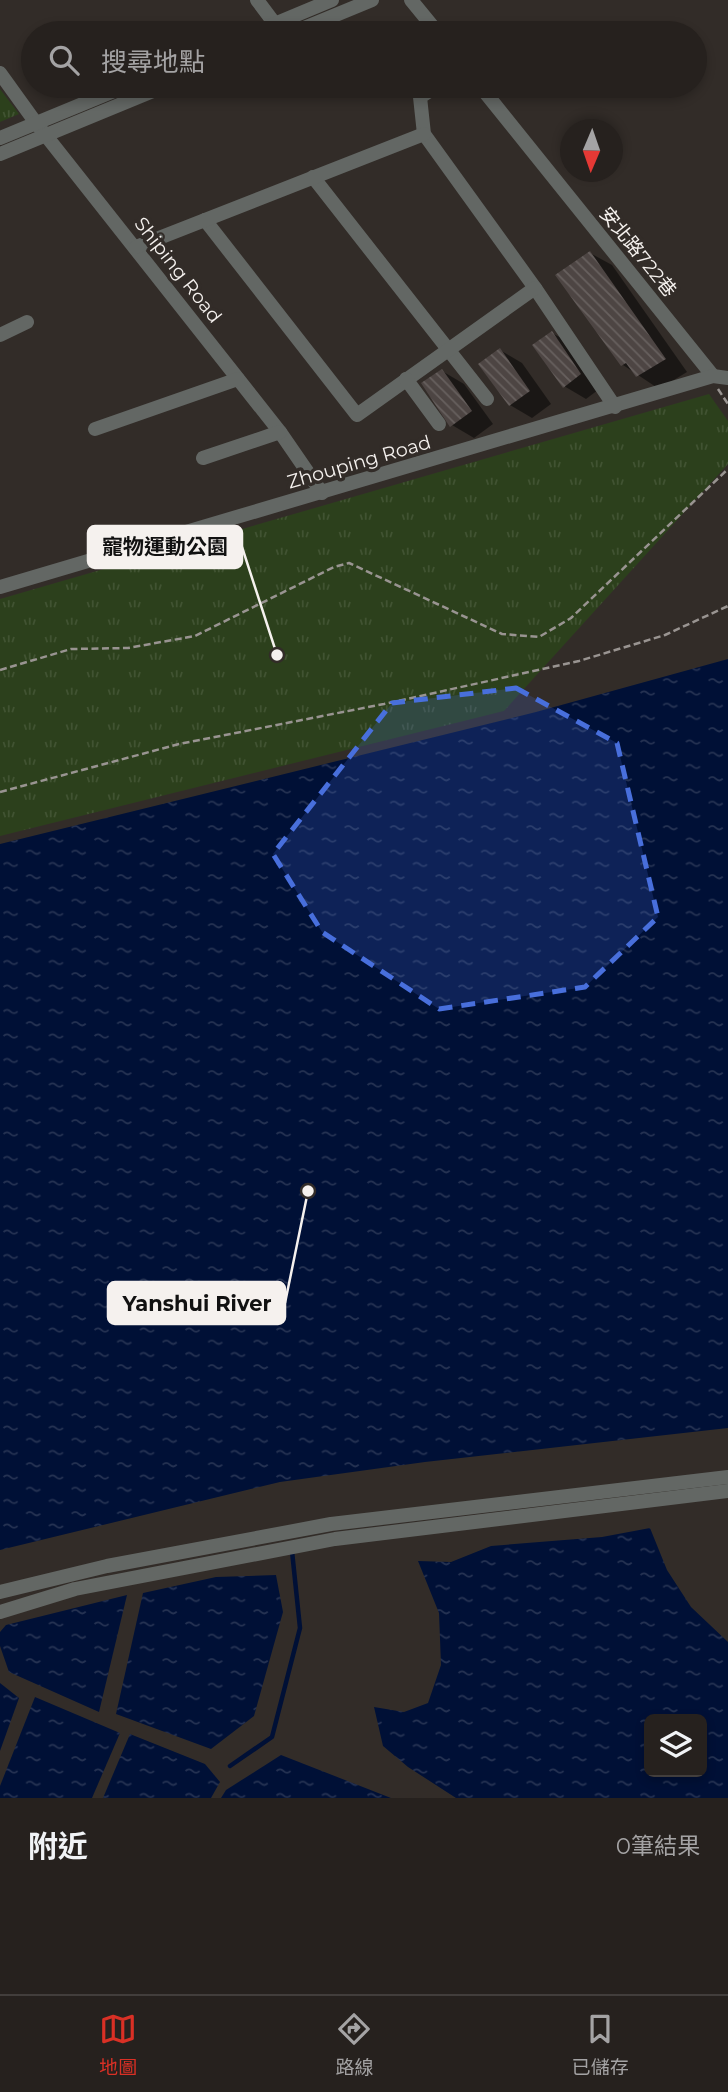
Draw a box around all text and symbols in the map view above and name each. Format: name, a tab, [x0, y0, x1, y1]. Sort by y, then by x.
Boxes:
search box	[21, 21, 707, 98]
icon: search	[45, 41, 83, 79]
text: 搜尋地點	[101, 46, 205, 78]
north arrow	[560, 119, 623, 182]
street label: 安北路722巷	[595, 202, 681, 302]
street label: Shiping Road	[129, 212, 227, 328]
street label: Zhouping Road	[285, 430, 433, 494]
callout: 寵物運動公園	[88, 526, 242, 568]
text: 寵物運動公園	[102, 534, 228, 559]
callout: Yanshui River	[108, 1282, 285, 1324]
text: Yanshui River	[122, 1291, 271, 1316]
map controls	[644, 1714, 707, 1777]
button: layers	[644, 1714, 707, 1777]
text: 附近	[28, 1828, 88, 1865]
text: 0筆結果	[616, 1832, 700, 1860]
tab: 地圖	[99, 2010, 137, 2079]
tab: 路線	[335, 2010, 374, 2079]
tab: 已儲存	[572, 2010, 629, 2079]

